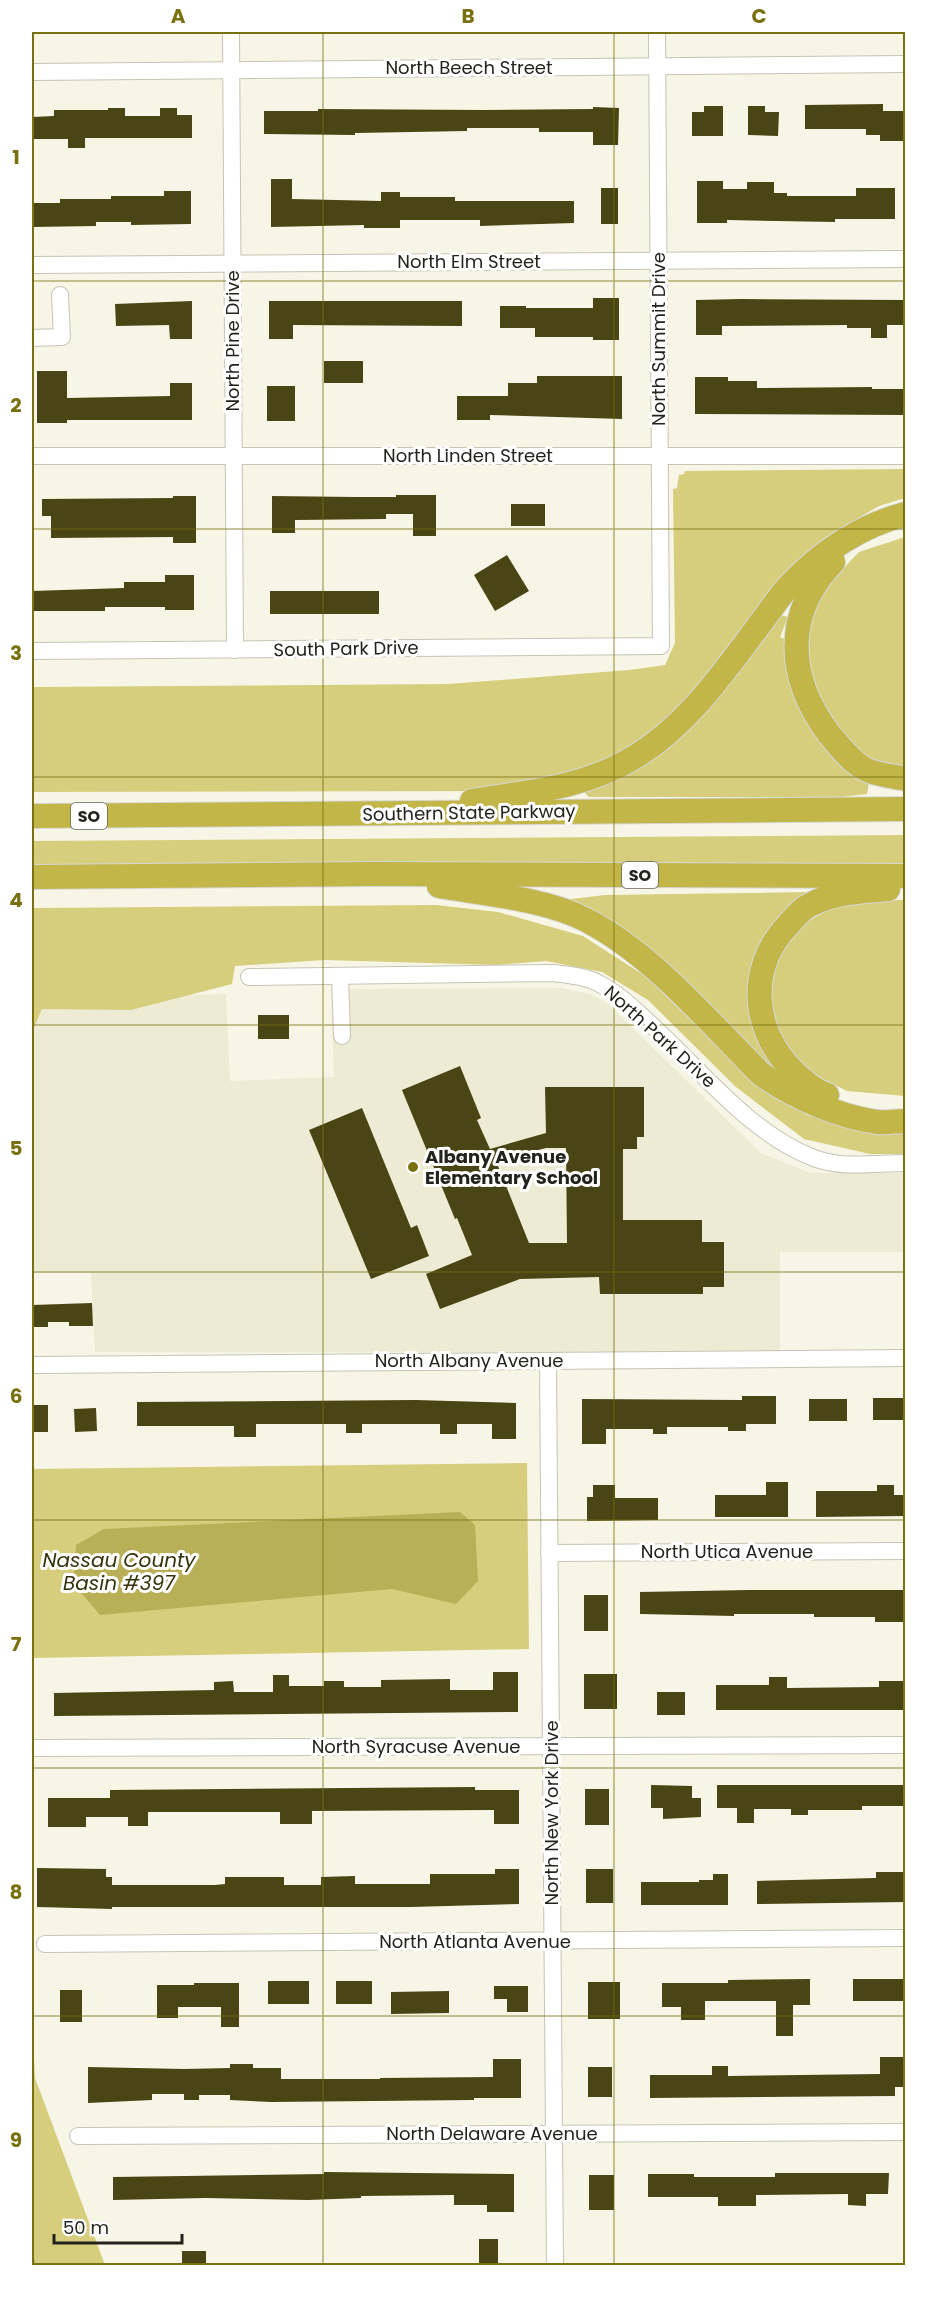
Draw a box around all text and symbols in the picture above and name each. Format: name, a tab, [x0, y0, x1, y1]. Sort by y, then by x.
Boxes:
text: A	[171, 2, 186, 30]
text: B	[461, 2, 475, 30]
text: C	[751, 2, 767, 30]
street label: North Beech Street	[385, 55, 553, 80]
text: 1	[12, 143, 20, 171]
street label: North Elm Street	[397, 249, 541, 274]
street label: North Summit Drive	[646, 252, 671, 426]
street label: North Pine Drive	[220, 270, 245, 412]
text: 2	[10, 391, 22, 419]
street label: North Linden Street	[383, 443, 553, 468]
street label: South Park Drive	[273, 635, 419, 662]
text: 3	[10, 639, 22, 667]
street label: Southern State Parkway	[362, 798, 576, 827]
road number: SO	[71, 803, 107, 829]
road number: SO	[622, 862, 658, 888]
text: 4	[9, 886, 23, 914]
street label: North Park Drive	[599, 980, 722, 1094]
text: 5	[10, 1134, 23, 1162]
place label: Albany Avenue Elementary School	[425, 1144, 598, 1190]
marker: Albany Avenue Elementary School	[406, 1160, 420, 1174]
street label: North Albany Avenue	[375, 1348, 563, 1373]
text: 6	[10, 1382, 22, 1410]
street label: North Utica Avenue	[641, 1539, 813, 1564]
water label: Nassau County Basin #397	[42, 1546, 196, 1597]
text: 7	[11, 1630, 22, 1658]
street label: North New York Drive	[539, 1720, 564, 1906]
street label: North Syracuse Avenue	[312, 1734, 520, 1759]
text: 8	[10, 1878, 22, 1906]
street label: North Atlanta Avenue	[379, 1929, 571, 1954]
street label: North Delaware Avenue	[386, 2121, 598, 2146]
text: 9	[10, 2126, 22, 2154]
scale bar	[54, 2207, 182, 2245]
text: 50 m	[63, 2215, 109, 2240]

